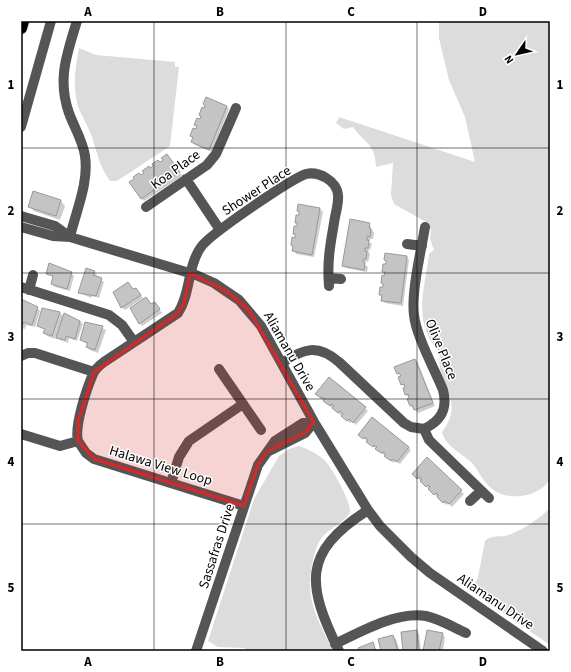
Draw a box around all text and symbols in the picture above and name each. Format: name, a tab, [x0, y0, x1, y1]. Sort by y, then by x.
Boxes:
text: A	[83, 3, 92, 21]
text: B	[216, 3, 224, 21]
text: C	[347, 3, 355, 21]
text: D	[479, 3, 487, 21]
north arrow	[497, 34, 537, 74]
text: N	[501, 52, 517, 67]
text: 1	[8, 76, 15, 94]
text: 1	[557, 76, 564, 94]
street label: Koa Place	[147, 145, 204, 195]
street label: Shower Place	[218, 161, 295, 221]
text: 2	[8, 202, 15, 220]
text: 2	[557, 202, 564, 220]
street label: Aliamanu Drive	[258, 308, 320, 395]
street label: Olive Place	[420, 316, 462, 383]
text: 3	[8, 328, 15, 346]
text: 3	[557, 328, 564, 346]
street label: Halawa View Loop	[107, 441, 215, 491]
text: 4	[8, 453, 15, 471]
text: 4	[557, 453, 564, 471]
street label: Sassafras Drive	[194, 501, 240, 591]
street label: Aliamanu Drive	[453, 569, 538, 635]
text: 5	[8, 579, 15, 597]
text: 5	[557, 579, 564, 597]
text: A	[83, 653, 92, 671]
text: B	[216, 653, 224, 671]
text: C	[347, 653, 355, 671]
text: D	[479, 653, 487, 671]

